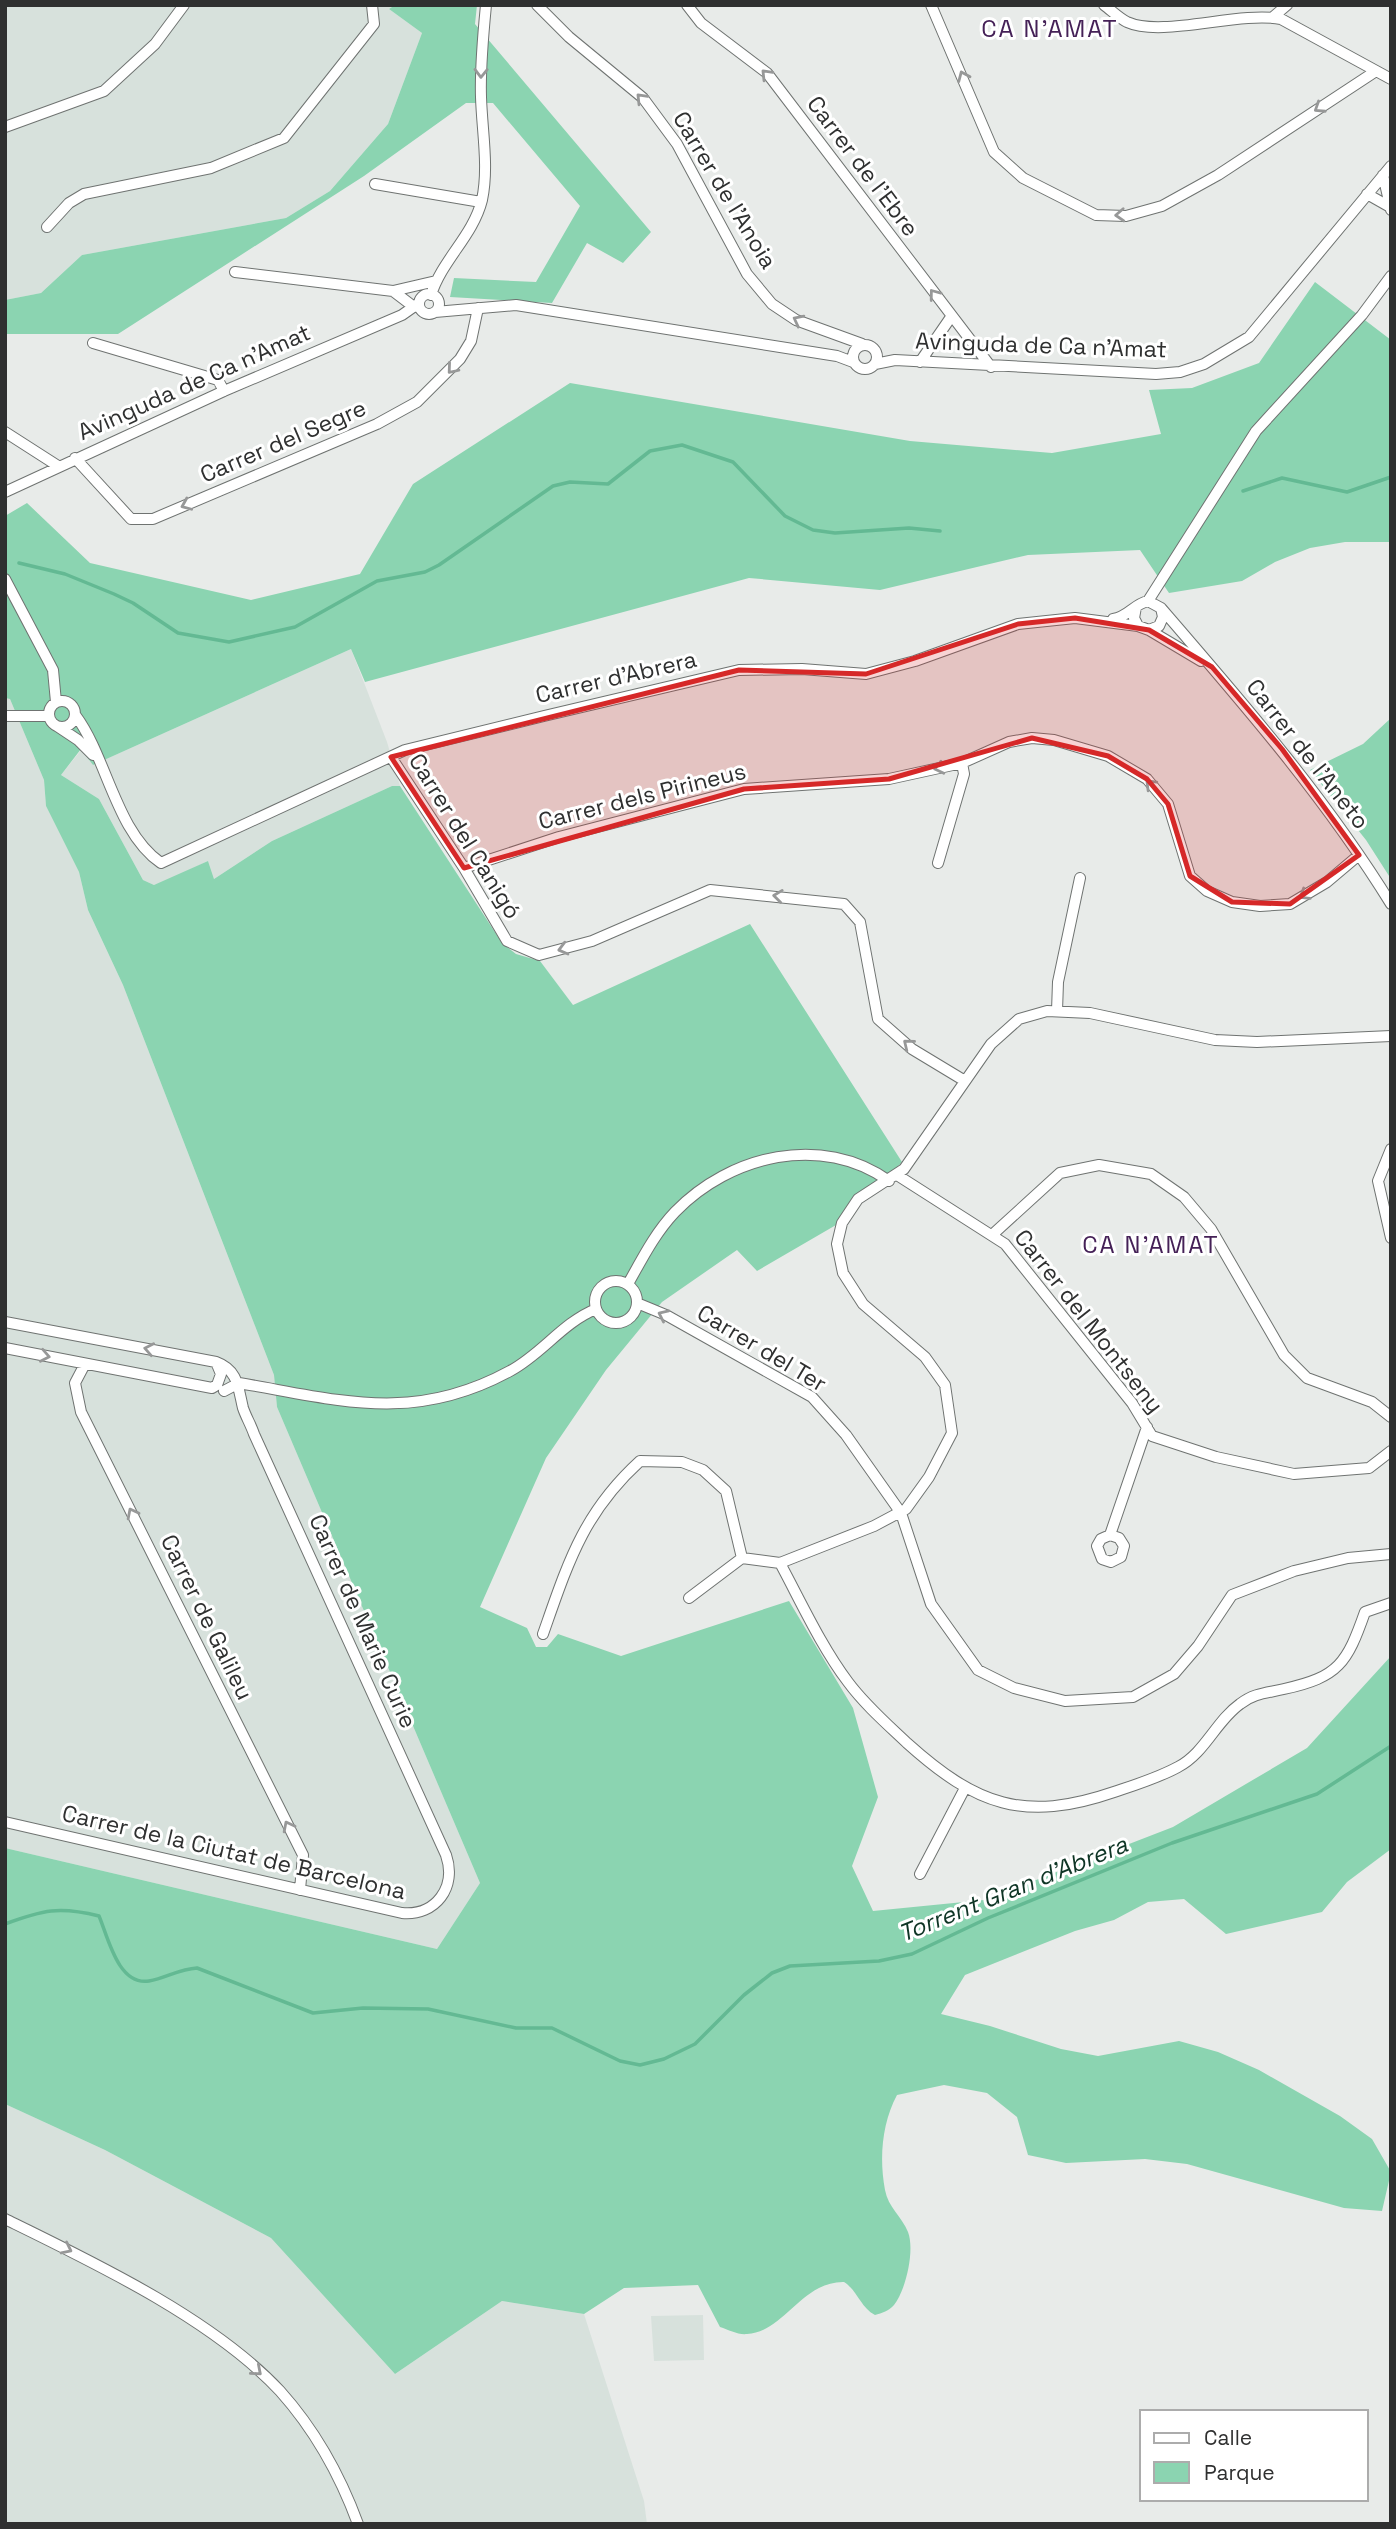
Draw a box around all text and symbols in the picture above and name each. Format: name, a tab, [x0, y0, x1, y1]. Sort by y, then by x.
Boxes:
district label: CA N'AMAT	[981, 13, 1119, 44]
one-way arrow	[474, 68, 489, 79]
one-way arrow	[762, 70, 775, 83]
one-way arrow	[957, 71, 971, 83]
street label: Carrer de l'Ebre	[800, 90, 926, 242]
one-way arrow	[637, 93, 650, 106]
one-way arrow	[1314, 100, 1327, 113]
street label: Carrer de l'Anoia	[666, 106, 784, 274]
one-way arrow	[1115, 207, 1126, 222]
one-way arrow	[929, 289, 942, 302]
one-way arrow	[793, 314, 806, 328]
street label: Avinguda de Ca n'Amat	[73, 317, 315, 447]
street label: Avinguda de Ca n'Amat	[915, 326, 1167, 364]
one-way arrow	[447, 361, 460, 373]
street label: Carrer del Segre	[195, 393, 371, 489]
one-way arrow	[181, 497, 193, 511]
street label: Carrer d'Abrera	[533, 644, 699, 710]
street label: Carrer de l'Aneto	[1240, 673, 1376, 835]
street label: Carrer del Canigó	[402, 748, 528, 924]
street label: Carrer dels Pirineus	[535, 756, 749, 836]
one-way arrow	[933, 760, 945, 774]
one-way arrow	[1145, 779, 1158, 792]
one-way arrow	[1299, 887, 1312, 900]
one-way arrow	[772, 888, 784, 903]
one-way arrow	[557, 941, 569, 955]
one-way arrow	[903, 1040, 916, 1052]
street label: Carrer del Montseny	[1008, 1223, 1170, 1419]
district label: CA N'AMAT	[1082, 1229, 1220, 1260]
street label: Carrer del Ter	[692, 1298, 832, 1398]
one-way arrow	[658, 1309, 670, 1323]
one-way arrow	[143, 1342, 155, 1357]
one-way arrow	[39, 1347, 51, 1362]
one-way arrow	[126, 1508, 140, 1520]
street label: Carrer de Marie Curie	[302, 1509, 424, 1733]
street label: Carrer de Galileu	[154, 1529, 260, 1705]
street label: Carrer de la Ciutat de Barcelona	[59, 1798, 409, 1906]
one-way arrow	[283, 1821, 297, 1833]
water label: Torrent Gran d'Abrera	[894, 1828, 1132, 1949]
one-way arrow	[60, 2240, 72, 2254]
one-way arrow	[249, 2363, 262, 2376]
legend	[1140, 2410, 1368, 2501]
text: Calle	[1204, 2424, 1252, 2451]
text: Parque	[1204, 2459, 1275, 2486]

